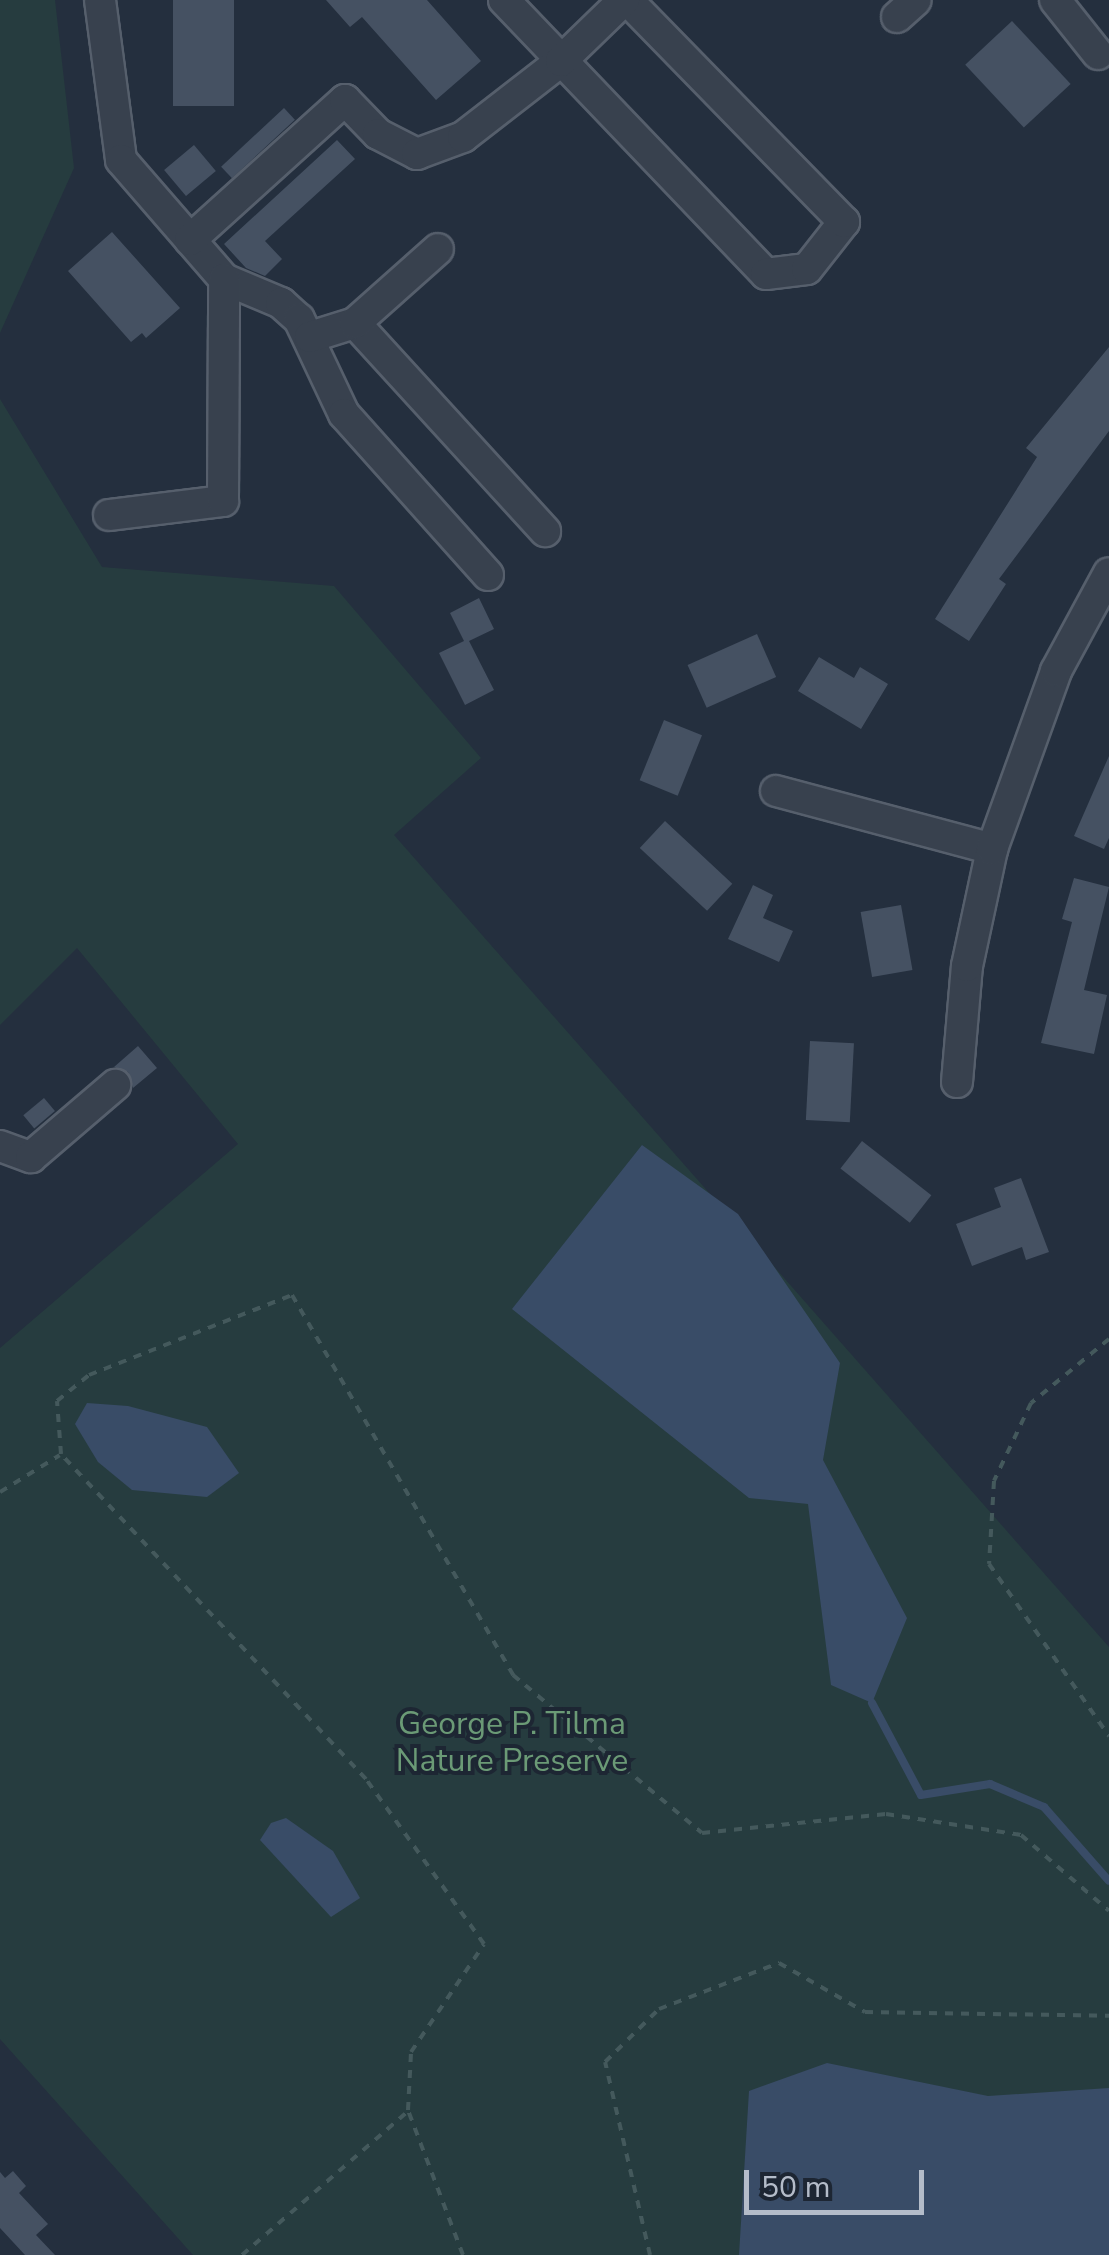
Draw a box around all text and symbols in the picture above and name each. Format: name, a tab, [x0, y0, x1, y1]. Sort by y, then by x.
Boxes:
park label: George P. Tilma Nature Preserve	[396, 1706, 628, 1781]
scale bar	[749, 2150, 929, 2212]
text: 50 m	[761, 2167, 830, 2208]

